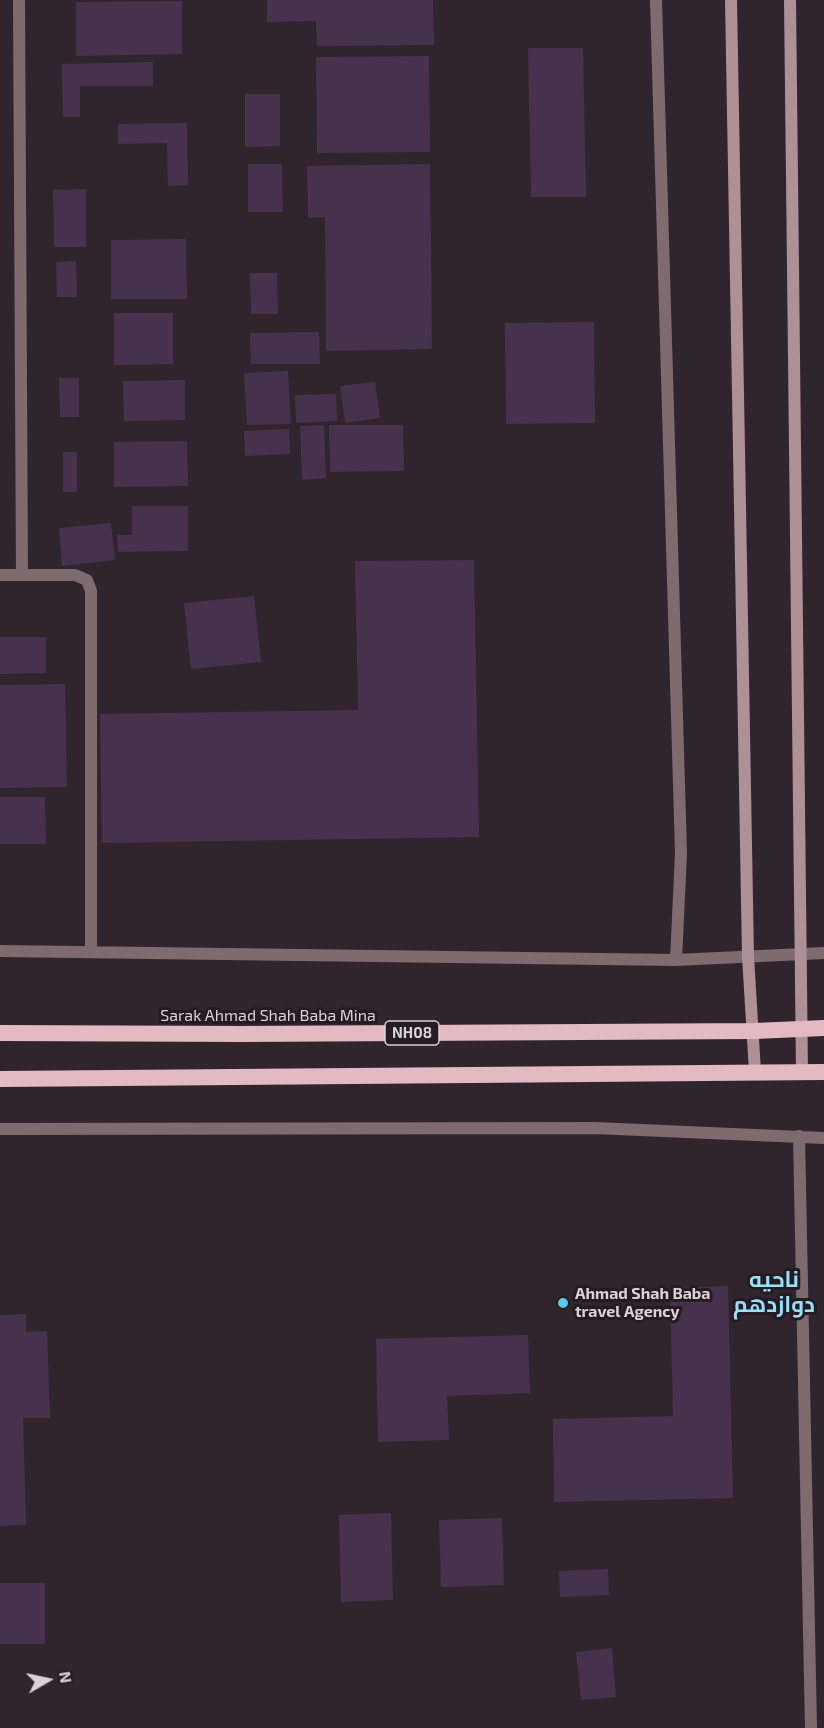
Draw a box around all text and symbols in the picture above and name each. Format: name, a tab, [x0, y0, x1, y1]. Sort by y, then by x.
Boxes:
street label: Sarak Ahmad Shah Baba Mina	[160, 1006, 376, 1026]
road number: NH08	[385, 1021, 439, 1045]
district label: ناحیه دوازدهم	[733, 1267, 815, 1318]
place label: Ahmad Shah Baba travel Agency	[575, 1284, 710, 1322]
marker: Ahmad Shah Baba travel Agency	[556, 1296, 570, 1310]
north arrow	[18, 1650, 78, 1710]
text: N	[56, 1670, 77, 1684]

